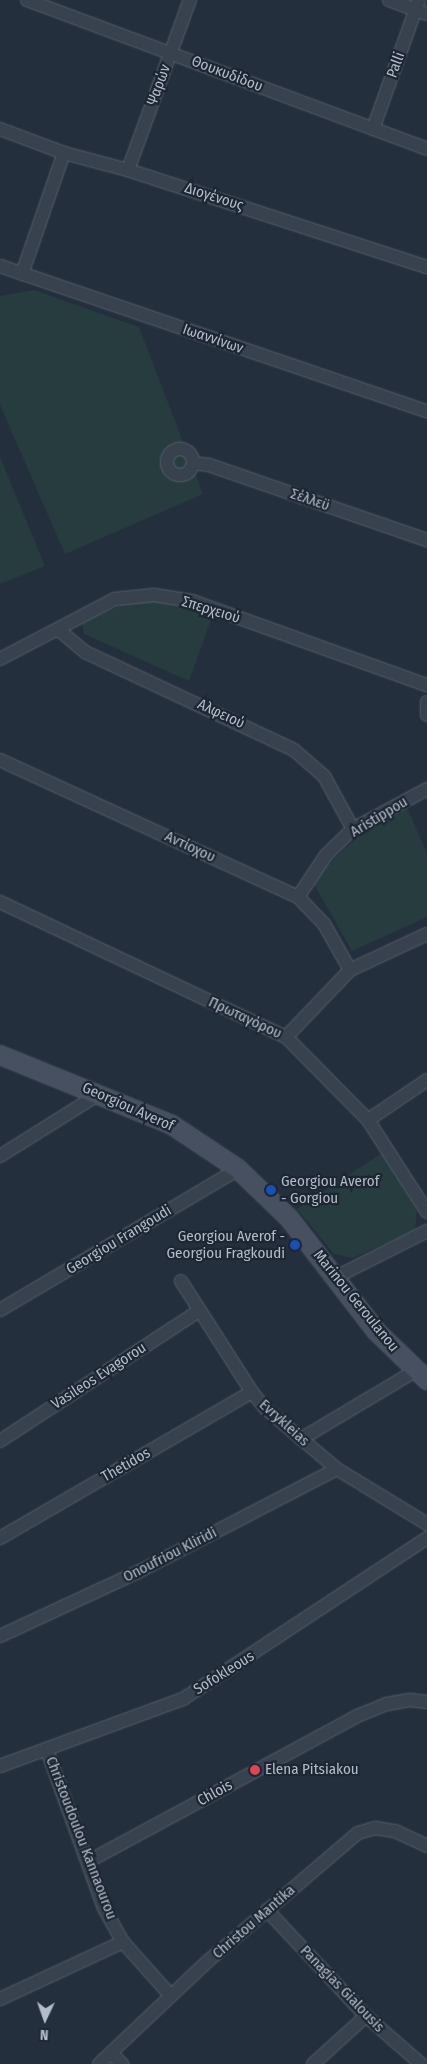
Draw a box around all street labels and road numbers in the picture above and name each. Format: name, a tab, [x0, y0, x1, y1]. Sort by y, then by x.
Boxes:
street label: Palli	[383, 50, 409, 80]
street label: Θουκυδίδου	[189, 52, 265, 96]
street label: Ψαρών	[143, 62, 175, 108]
street label: Διογένους	[182, 179, 246, 215]
street label: Ιωαννίνων	[180, 320, 246, 358]
street label: Σέλλεϋ	[288, 485, 332, 515]
street label: Σπερχειού	[180, 593, 242, 627]
street label: Αλφειού	[195, 695, 247, 733]
street label: Aristippou	[347, 793, 411, 841]
street label: Αντίοχου	[162, 828, 218, 866]
street label: Πρωταγόρου	[206, 993, 284, 1043]
street label: Georgiou Averof	[79, 1079, 177, 1135]
street label: Georgiou Frangoudi	[63, 1202, 175, 1278]
street label: Marinou Geroulanou	[309, 1247, 403, 1355]
street label: Vasileos Evagorou	[48, 1339, 150, 1413]
street label: Evrykleias	[255, 1396, 313, 1450]
street label: Thetidos	[98, 1444, 154, 1486]
street label: Onoufriou Kliridi	[120, 1524, 220, 1586]
street label: Sofokleous	[190, 1647, 258, 1699]
street label: Christoudoulou Kannaourou	[42, 1754, 120, 1922]
street label: Chlois	[194, 1776, 236, 1810]
street label: Christou Mantika	[209, 1881, 299, 1963]
street label: Panagias Gialousis	[296, 1942, 388, 2036]

